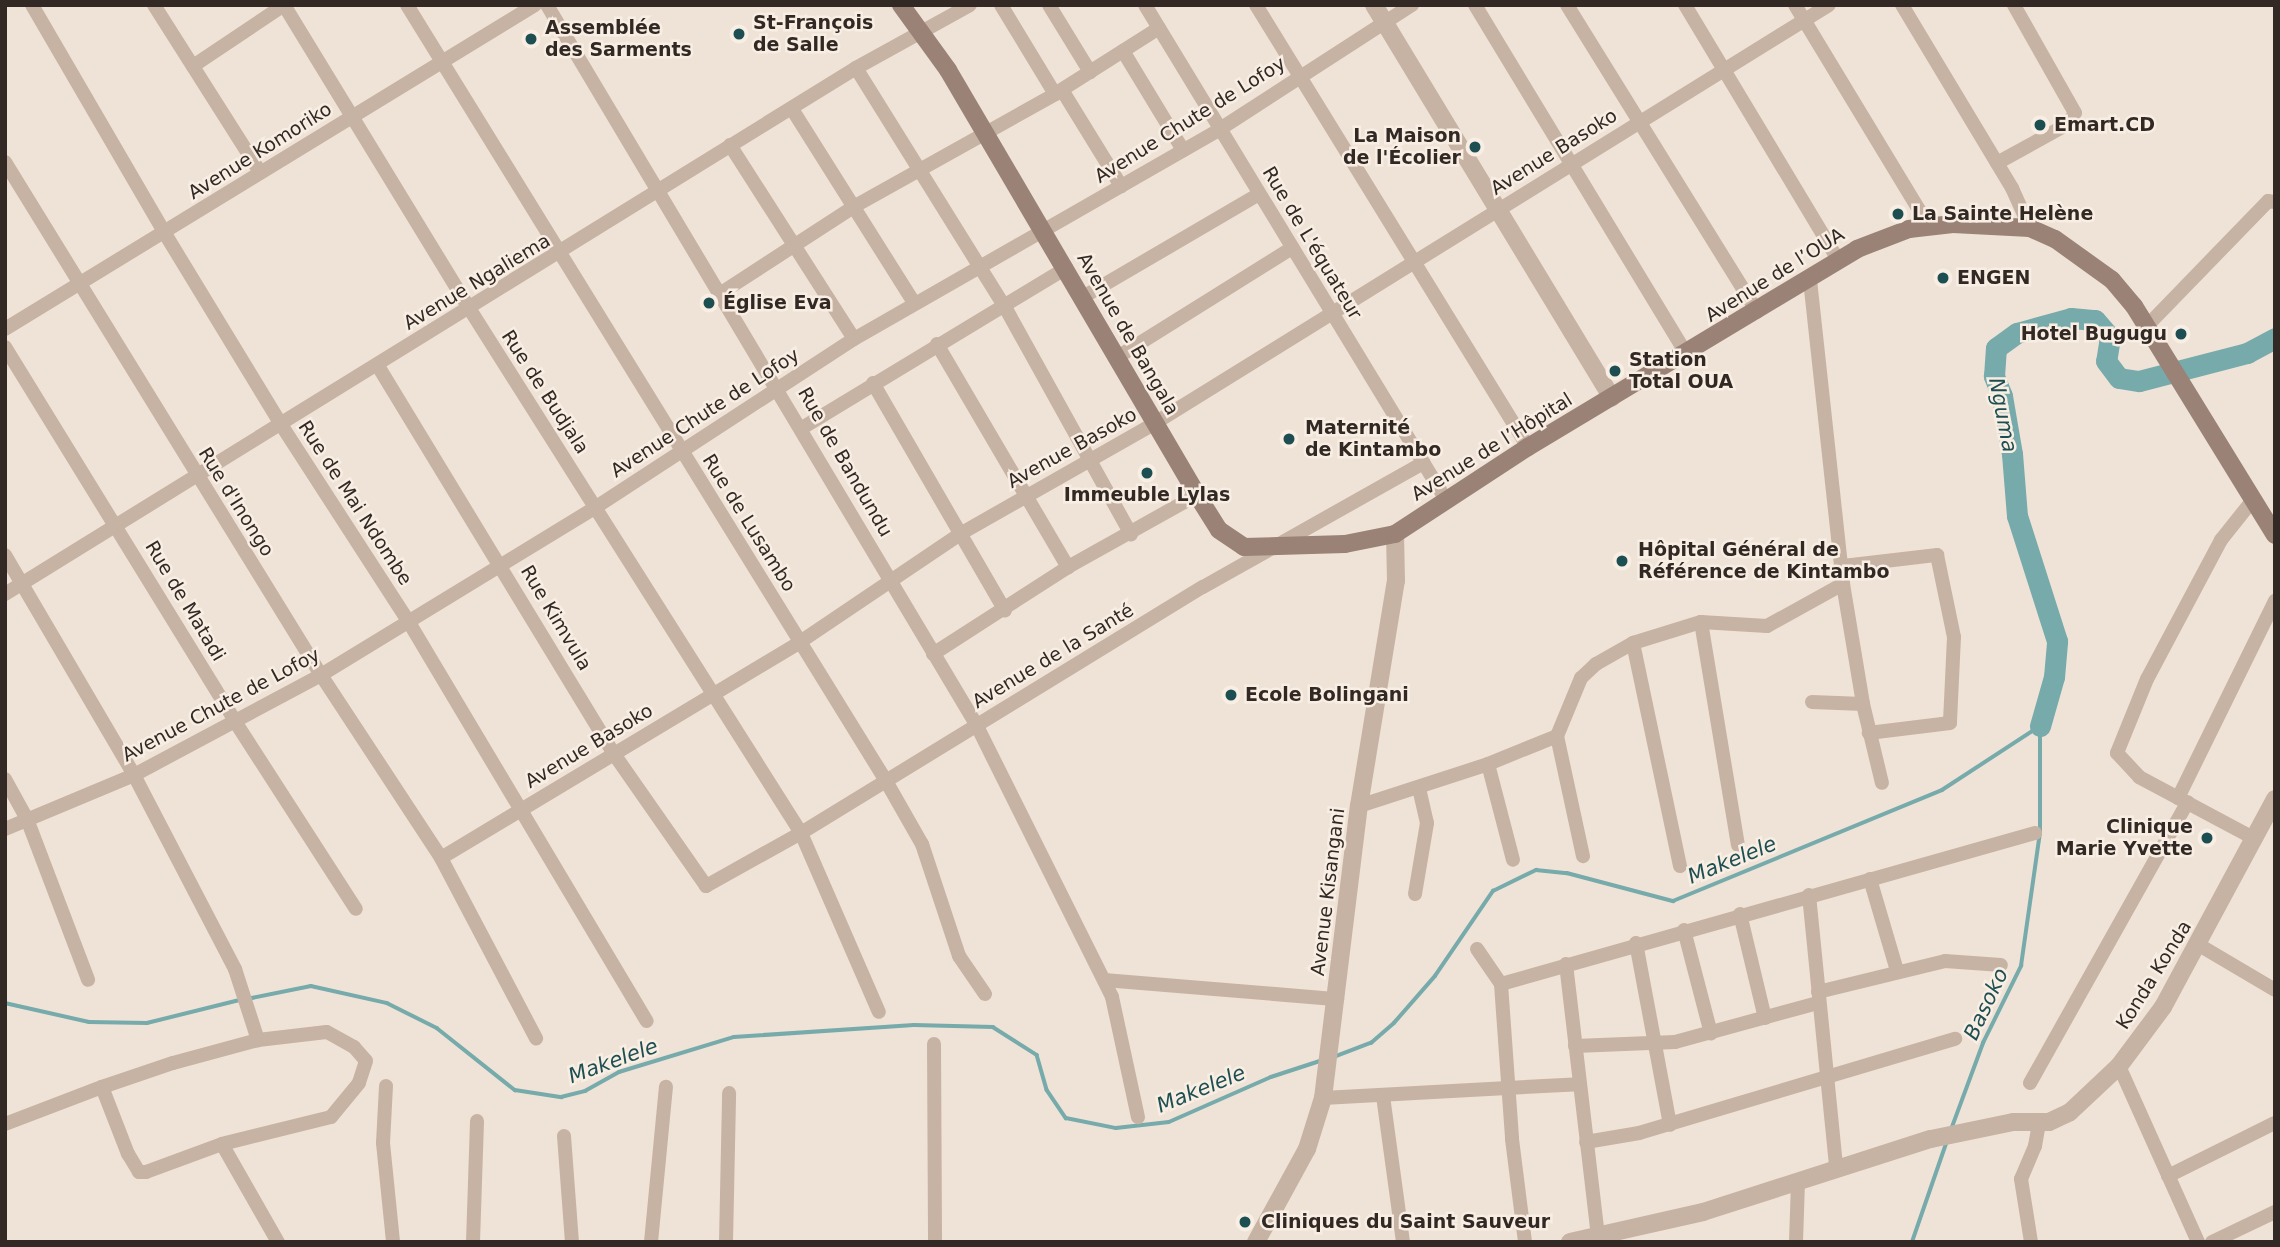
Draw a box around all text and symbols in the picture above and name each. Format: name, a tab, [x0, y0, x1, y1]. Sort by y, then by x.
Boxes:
place label: St-François de Salle	[753, 12, 873, 56]
place label: Assemblée des Sarments	[545, 17, 692, 61]
marker: St-François de Salle	[731, 26, 747, 42]
marker: Assemblée des Sarments	[523, 31, 539, 47]
street label: Avenue Chute de Lofoy	[1091, 52, 1289, 188]
street label: Avenue Komoriko	[184, 98, 336, 204]
street label: Avenue Basoko	[1487, 104, 1621, 200]
place label: Emart.CD	[2054, 114, 2155, 136]
marker: Emart.CD	[2032, 117, 2048, 133]
place label: La Maison de l'Écolier	[1343, 125, 1461, 169]
marker: La Maison de l'Écolier	[1467, 139, 1483, 155]
street label: Rue de L'équateur	[1257, 162, 1367, 324]
place label: La Sainte Helène	[1912, 203, 2093, 225]
marker: La Sainte Helène	[1890, 206, 1906, 222]
street label: Avenue de l’OUA	[1701, 223, 1849, 327]
street label: Avenue Ngaliema	[400, 229, 554, 335]
street label: Avenue de Bangala	[1072, 249, 1184, 419]
place label: ENGEN	[1957, 267, 2030, 289]
marker: ENGEN	[1935, 270, 1951, 286]
place label: Église Eva	[723, 292, 832, 314]
marker: Église Eva	[701, 295, 717, 311]
place label: Hotel Bugugu	[2021, 323, 2167, 345]
street label: Rue de Budjala	[497, 326, 593, 458]
marker: Hotel Bugugu	[2173, 326, 2189, 342]
street label: Avenue Chute de Lofoy	[606, 343, 804, 483]
place label: Station Total OUA	[1629, 349, 1733, 393]
marker: Station Total OUA	[1607, 363, 1623, 379]
water label: Nguma	[1983, 375, 2023, 455]
street label: Rue de Bandundu	[793, 383, 897, 541]
street label: Avenue de l’Hôpital	[1407, 388, 1577, 506]
street label: Avenue Basoko	[1003, 403, 1141, 493]
street label: Rue de Mai Ndombe	[293, 417, 417, 589]
place label: Maternité de Kintambo	[1305, 417, 1441, 461]
marker: Maternité de Kintambo	[1279, 429, 1299, 449]
street label: Rue d'Inongo	[193, 443, 279, 561]
street label: Rue de Lusambo	[697, 450, 801, 596]
marker: Immeuble Lylas	[1139, 465, 1155, 481]
place label: Immeuble Lylas	[1064, 484, 1230, 506]
street label: Rue de Matadi	[140, 537, 230, 665]
place label: Hôpital Général de Référence de Kintambo	[1638, 539, 1889, 583]
marker: Hôpital Général de Référence de Kintambo	[1612, 551, 1632, 571]
street label: Rue Kimvula	[516, 561, 596, 675]
street label: Avenue de la Santé	[968, 599, 1138, 713]
street label: Avenue Chute de Lofoy	[118, 643, 324, 767]
place label: Ecole Bolingani	[1245, 684, 1409, 706]
marker: Ecole Bolingani	[1223, 687, 1239, 703]
street label: Avenue Basoko	[521, 699, 657, 793]
street label: Avenue Kisangani	[1306, 807, 1350, 977]
place label: Clinique Marie Yvette	[2056, 816, 2193, 860]
marker: Clinique Marie Yvette	[2199, 830, 2215, 846]
water label: Makelele	[1684, 831, 1780, 889]
street label: Konda Konda	[2112, 916, 2196, 1034]
water label: Basoko	[1959, 964, 2013, 1044]
water label: Makelele	[565, 1033, 661, 1089]
water label: Makelele	[1153, 1060, 1249, 1118]
place label: Cliniques du Saint Sauveur	[1261, 1211, 1550, 1233]
marker: Cliniques du Saint Sauveur	[1235, 1212, 1255, 1232]

